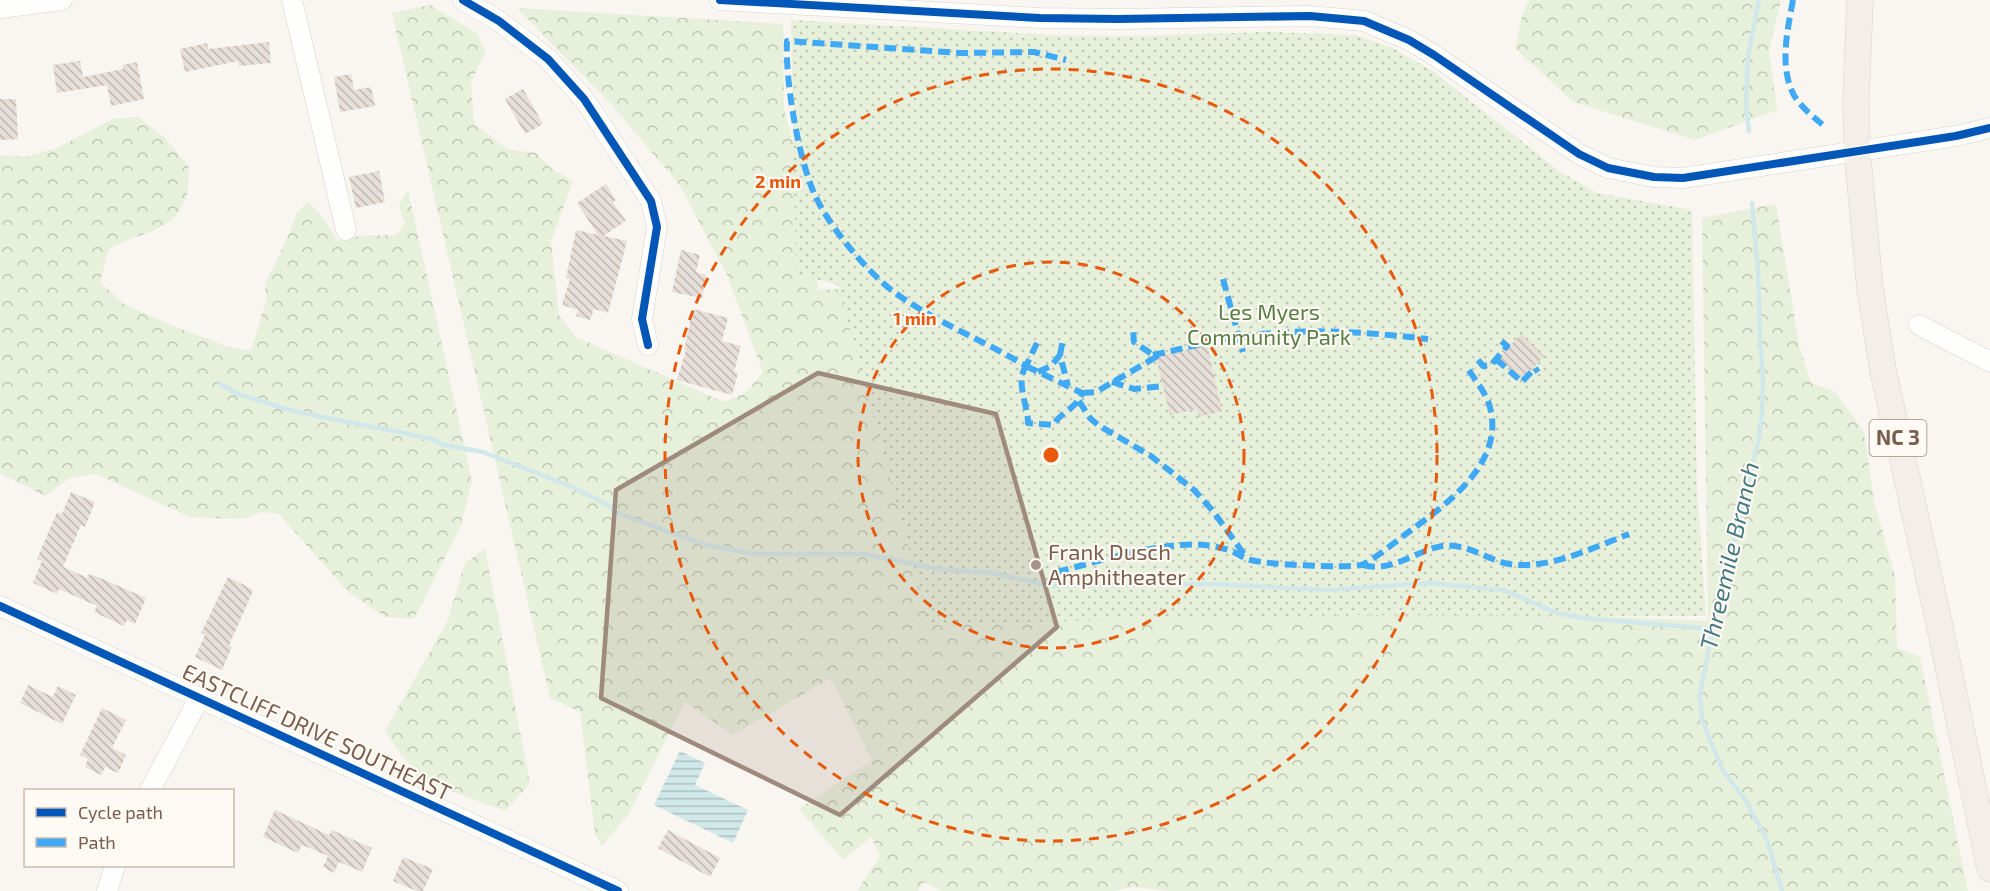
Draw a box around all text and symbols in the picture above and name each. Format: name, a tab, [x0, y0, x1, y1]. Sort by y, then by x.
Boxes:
text: 2 min	[755, 170, 801, 192]
park label: Les Myers Community Park	[1187, 298, 1351, 349]
text: 1 min	[893, 307, 937, 329]
road number: NC 3	[1870, 420, 1926, 456]
centre of rings	[1041, 445, 1061, 465]
water label: Threemile Branch	[1693, 459, 1764, 653]
place label: Frank Dusch Amphitheater	[1048, 538, 1186, 589]
marker: Frank Dusch Amphitheater	[1029, 558, 1043, 572]
street label: EASTCLIFF DRIVE SOUTHEAST	[179, 657, 456, 805]
legend	[24, 789, 234, 867]
text: Cycle path	[78, 801, 163, 823]
text: Path	[78, 831, 116, 853]

